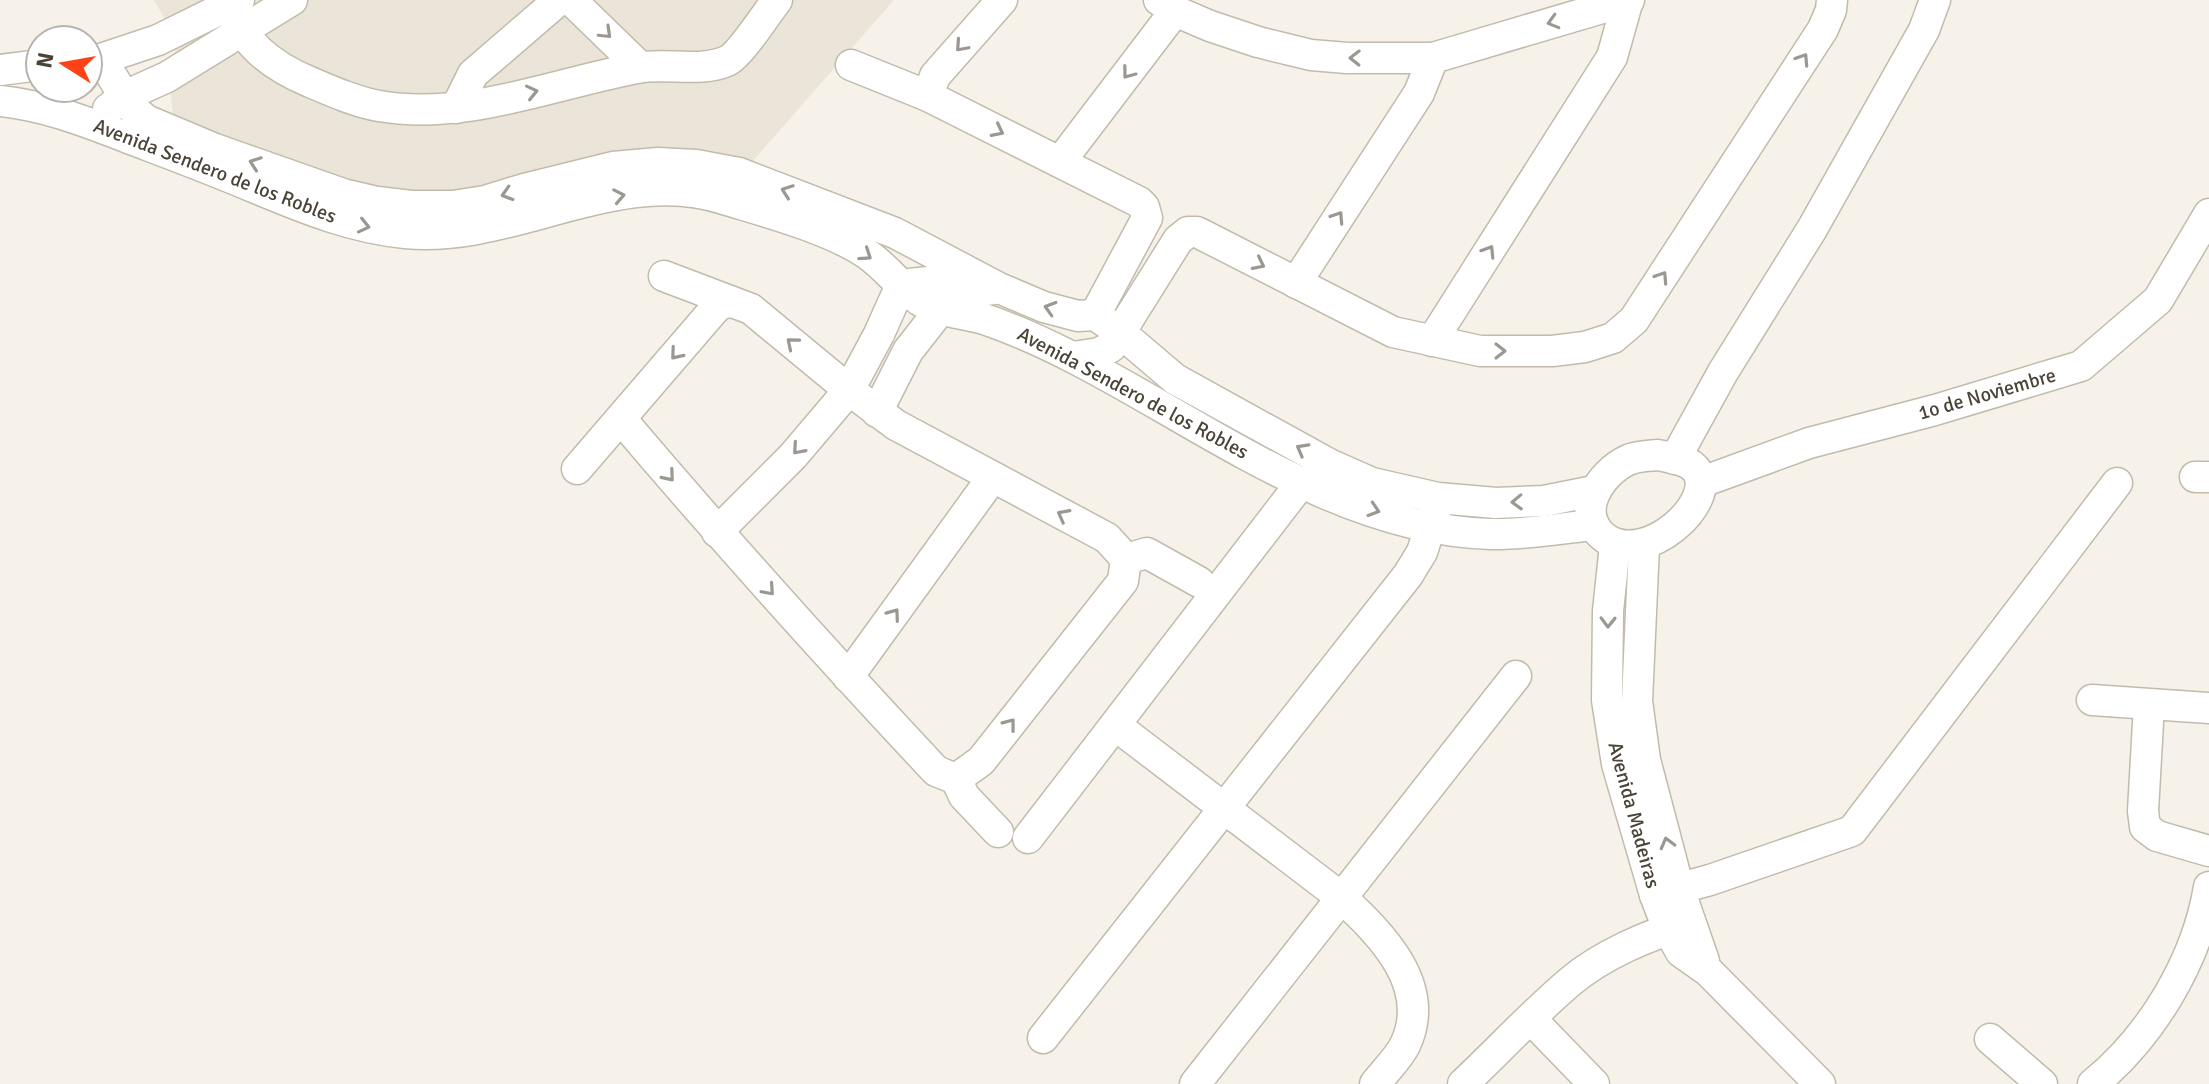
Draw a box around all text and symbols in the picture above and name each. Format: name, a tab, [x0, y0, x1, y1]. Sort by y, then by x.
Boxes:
one-way arrow	[1547, 13, 1561, 29]
north arrow	[24, 24, 104, 104]
one-way arrow	[597, 24, 611, 39]
one-way arrow	[957, 36, 971, 51]
one-way arrow	[1348, 49, 1361, 66]
text: N	[30, 50, 60, 70]
one-way arrow	[1794, 54, 1809, 68]
one-way arrow	[1124, 64, 1138, 79]
one-way arrow	[525, 84, 539, 101]
street label: Avenida Sendero de los Robles	[90, 113, 340, 229]
one-way arrow	[989, 121, 1004, 137]
one-way arrow	[249, 156, 263, 172]
one-way arrow	[781, 184, 795, 201]
one-way arrow	[500, 185, 514, 201]
one-way arrow	[612, 188, 625, 205]
one-way arrow	[1328, 211, 1343, 226]
one-way arrow	[356, 217, 370, 234]
one-way arrow	[1479, 245, 1494, 260]
one-way arrow	[857, 246, 871, 261]
one-way arrow	[1250, 254, 1265, 270]
one-way arrow	[1652, 272, 1667, 286]
one-way arrow	[1043, 301, 1057, 317]
street label: Avenida Sendero de los Robles	[1013, 321, 1253, 465]
one-way arrow	[786, 338, 801, 353]
one-way arrow	[1494, 342, 1507, 360]
one-way arrow	[671, 345, 686, 359]
street label: 1o de Noviembre	[1915, 362, 2059, 426]
one-way arrow	[793, 440, 808, 455]
one-way arrow	[1296, 443, 1310, 458]
one-way arrow	[659, 466, 674, 481]
one-way arrow	[1510, 494, 1523, 511]
one-way arrow	[1366, 501, 1380, 517]
one-way arrow	[1057, 510, 1072, 525]
one-way arrow	[760, 580, 774, 595]
one-way arrow	[884, 608, 899, 623]
one-way arrow	[1599, 616, 1617, 629]
one-way arrow	[1001, 718, 1015, 733]
street label: Avenida Madeiras	[1602, 739, 1666, 891]
one-way arrow	[1659, 837, 1676, 851]

